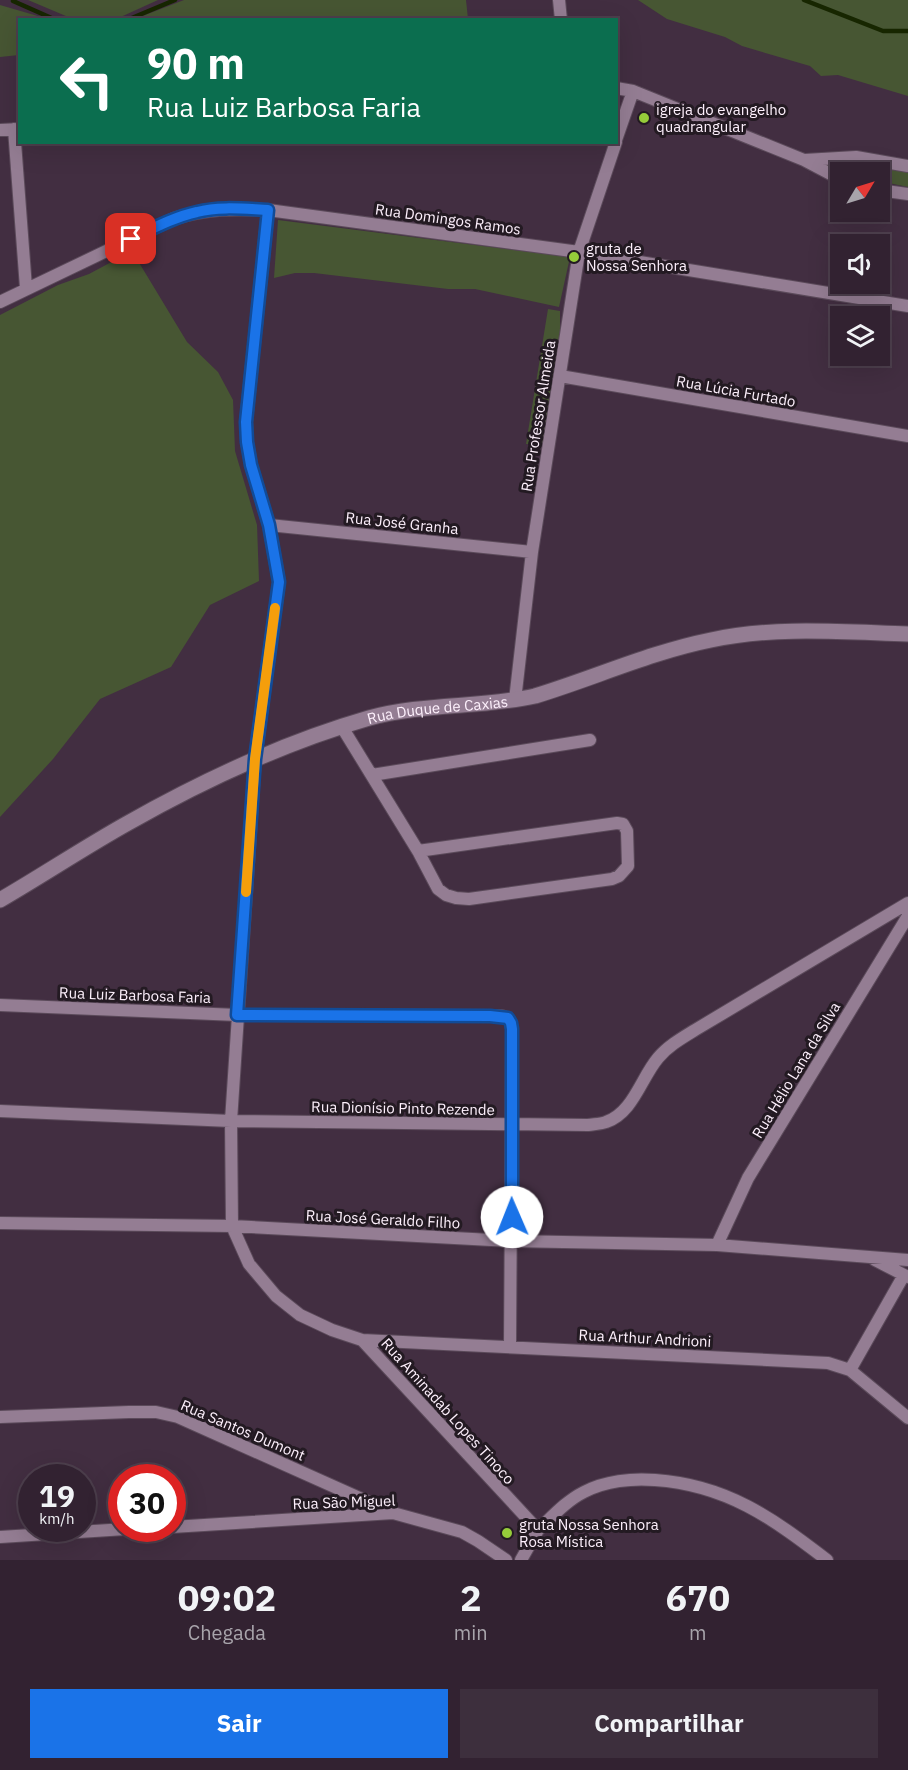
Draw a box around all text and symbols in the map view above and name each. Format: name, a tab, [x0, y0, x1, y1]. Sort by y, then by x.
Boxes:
text: 90 m	[147, 36, 245, 91]
icon: left	[48, 42, 126, 120]
text: Rua Luiz Barbosa Faria	[147, 89, 421, 124]
place label: igreja do evangelho quadrangular	[656, 100, 786, 136]
marker: igreja do evangelho quadrangular	[637, 111, 651, 125]
north arrow	[830, 162, 890, 222]
map controls	[830, 162, 890, 366]
street label: Rua Domingos Ramos	[374, 199, 522, 239]
pin	[105, 213, 156, 264]
icon: arrive	[114, 222, 147, 255]
button: sound	[830, 234, 890, 294]
place label: gruta de Nossa Senhora	[586, 239, 687, 275]
marker: gruta de Nossa Senhora	[567, 250, 581, 264]
button: layers	[830, 306, 890, 366]
street label: Rua Professor Almeida	[517, 339, 559, 493]
street label: Rua Lúcia Furtado	[675, 371, 797, 411]
street label: Rua José Granha	[344, 508, 460, 538]
street label: Rua Duque de Caxias	[365, 691, 509, 728]
street label: Rua Luiz Barbosa Faria	[59, 983, 211, 1007]
street label: Rua Hélio Lana da Silva	[748, 998, 844, 1142]
street label: Rua Dionísio Pinto Rezende	[311, 1097, 495, 1119]
position arrow	[480, 1185, 544, 1249]
street label: Rua José Geraldo Filho	[305, 1205, 461, 1233]
street label: Rua Arthur Andrioni	[578, 1325, 712, 1351]
street label: Rua Aminadab Lopes Tinoco	[377, 1334, 519, 1488]
street label: Rua Santos Dumont	[178, 1395, 308, 1465]
speed limit sign: 30	[108, 1464, 186, 1542]
text: 19	[39, 1476, 75, 1515]
street label: Rua São Miguel	[292, 1491, 396, 1513]
text: km/h	[39, 1509, 75, 1528]
place label: gruta Nossa Senhora Rosa Mística	[519, 1515, 659, 1551]
marker: gruta Nossa Senhora Rosa Mística	[500, 1526, 514, 1540]
text: 09:02	[178, 1574, 276, 1621]
text: 2	[460, 1574, 482, 1621]
text: 670	[665, 1574, 730, 1621]
text: Chegada	[188, 1619, 266, 1646]
text: min	[454, 1619, 488, 1646]
text: m	[689, 1619, 707, 1646]
button: Sair	[30, 1689, 448, 1758]
button: Compartilhar	[460, 1689, 878, 1758]

